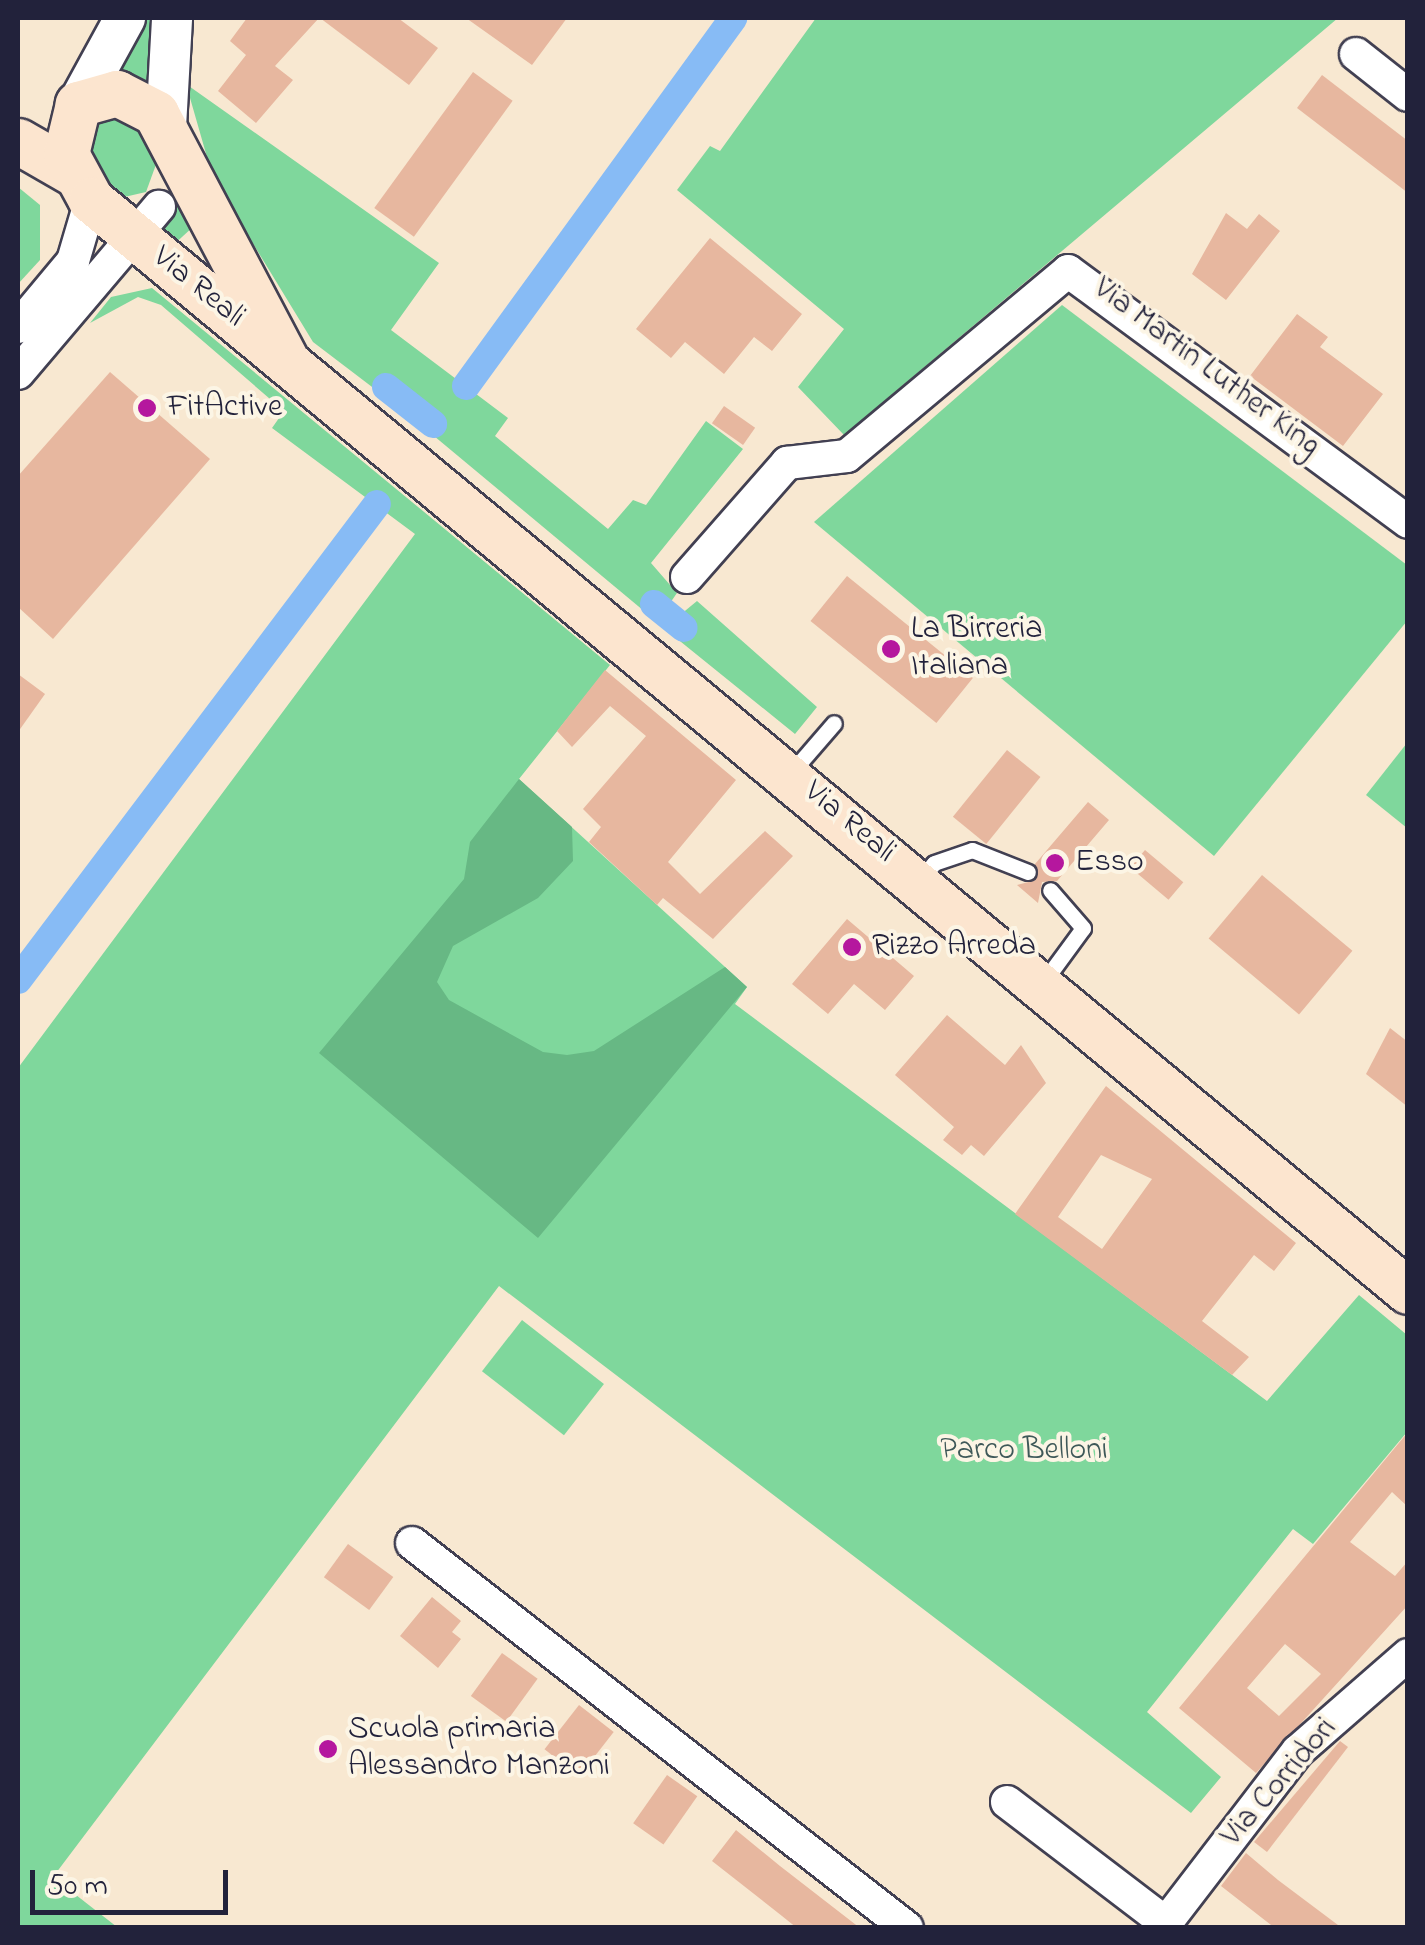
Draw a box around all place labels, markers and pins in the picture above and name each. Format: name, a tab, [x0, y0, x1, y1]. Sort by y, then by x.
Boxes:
place label: FitActive	[167, 389, 282, 427]
marker: FitActive	[136, 397, 158, 419]
place label: La Birreria Italiana	[911, 612, 1043, 687]
marker: La Birreria Italiana	[880, 638, 902, 660]
place label: Esso	[1075, 844, 1144, 882]
marker: Esso	[1044, 852, 1066, 874]
place label: Rizzo Arreda	[872, 928, 1036, 966]
marker: Rizzo Arreda	[841, 936, 863, 958]
place label: Scuola primaria Alessandro Manzoni	[348, 1712, 610, 1787]
marker: Scuola primaria Alessandro Manzoni	[317, 1738, 339, 1760]

